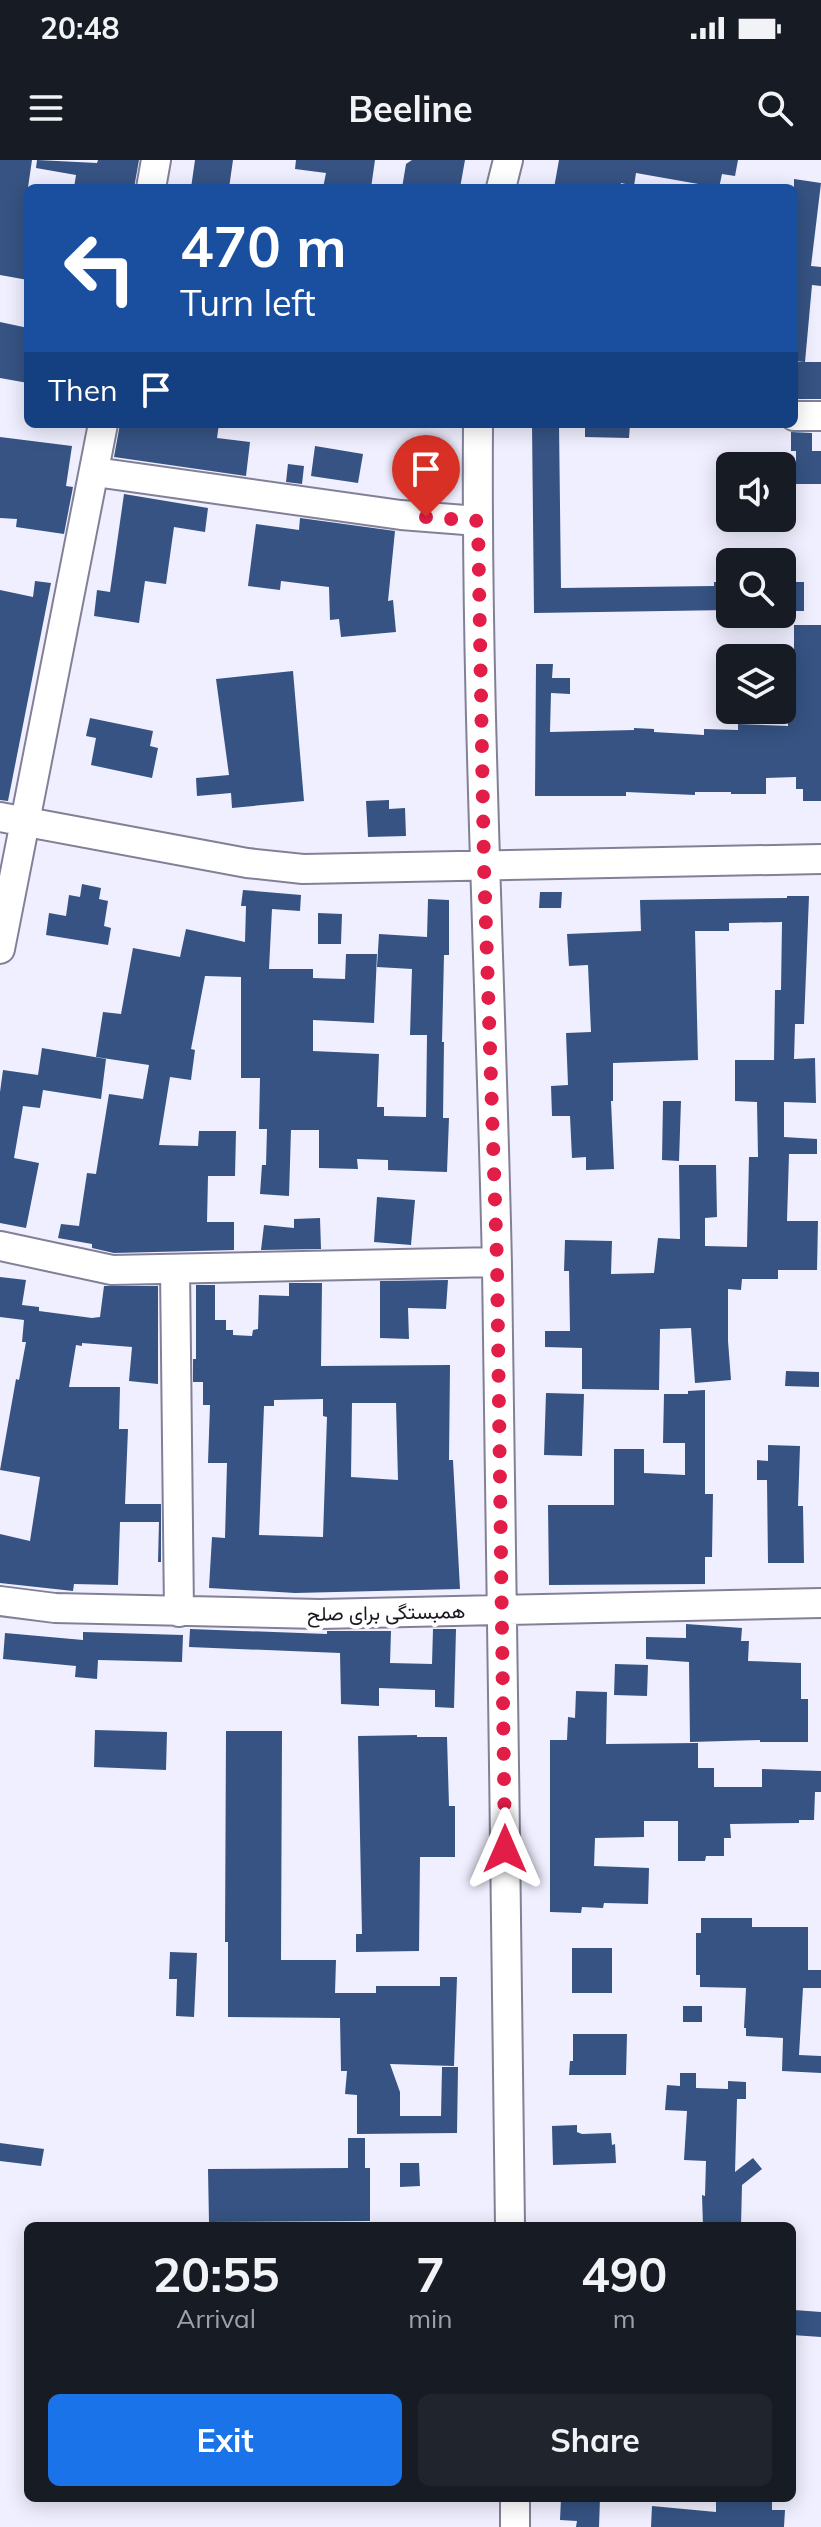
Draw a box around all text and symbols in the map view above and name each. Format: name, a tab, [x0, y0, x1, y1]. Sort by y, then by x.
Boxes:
text: 20:48	[40, 9, 119, 47]
icon: menu	[24, 86, 68, 130]
text: Beeline	[348, 86, 473, 131]
icon: search	[753, 86, 797, 130]
text: 470 m	[180, 211, 347, 281]
icon: left	[48, 216, 152, 320]
text: Turn left	[180, 280, 316, 325]
icon: arrive	[134, 368, 178, 412]
text: Then	[48, 371, 118, 409]
pin	[392, 435, 460, 517]
icon: arrive	[404, 447, 448, 491]
map controls	[716, 452, 796, 724]
button: sound	[716, 452, 796, 532]
button: search	[716, 548, 796, 628]
button: layers	[716, 644, 796, 724]
street label: همبستگی برای صلح	[307, 1598, 465, 1628]
position arrow	[463, 1807, 547, 1891]
text: 20:55	[153, 2244, 280, 2304]
text: 7	[416, 2244, 445, 2304]
text: 490	[581, 2244, 667, 2304]
text: Arrival	[176, 2302, 256, 2335]
text: min	[408, 2302, 452, 2335]
text: m	[613, 2302, 636, 2335]
button: Exit	[48, 2394, 402, 2486]
button: Share	[418, 2394, 772, 2486]

